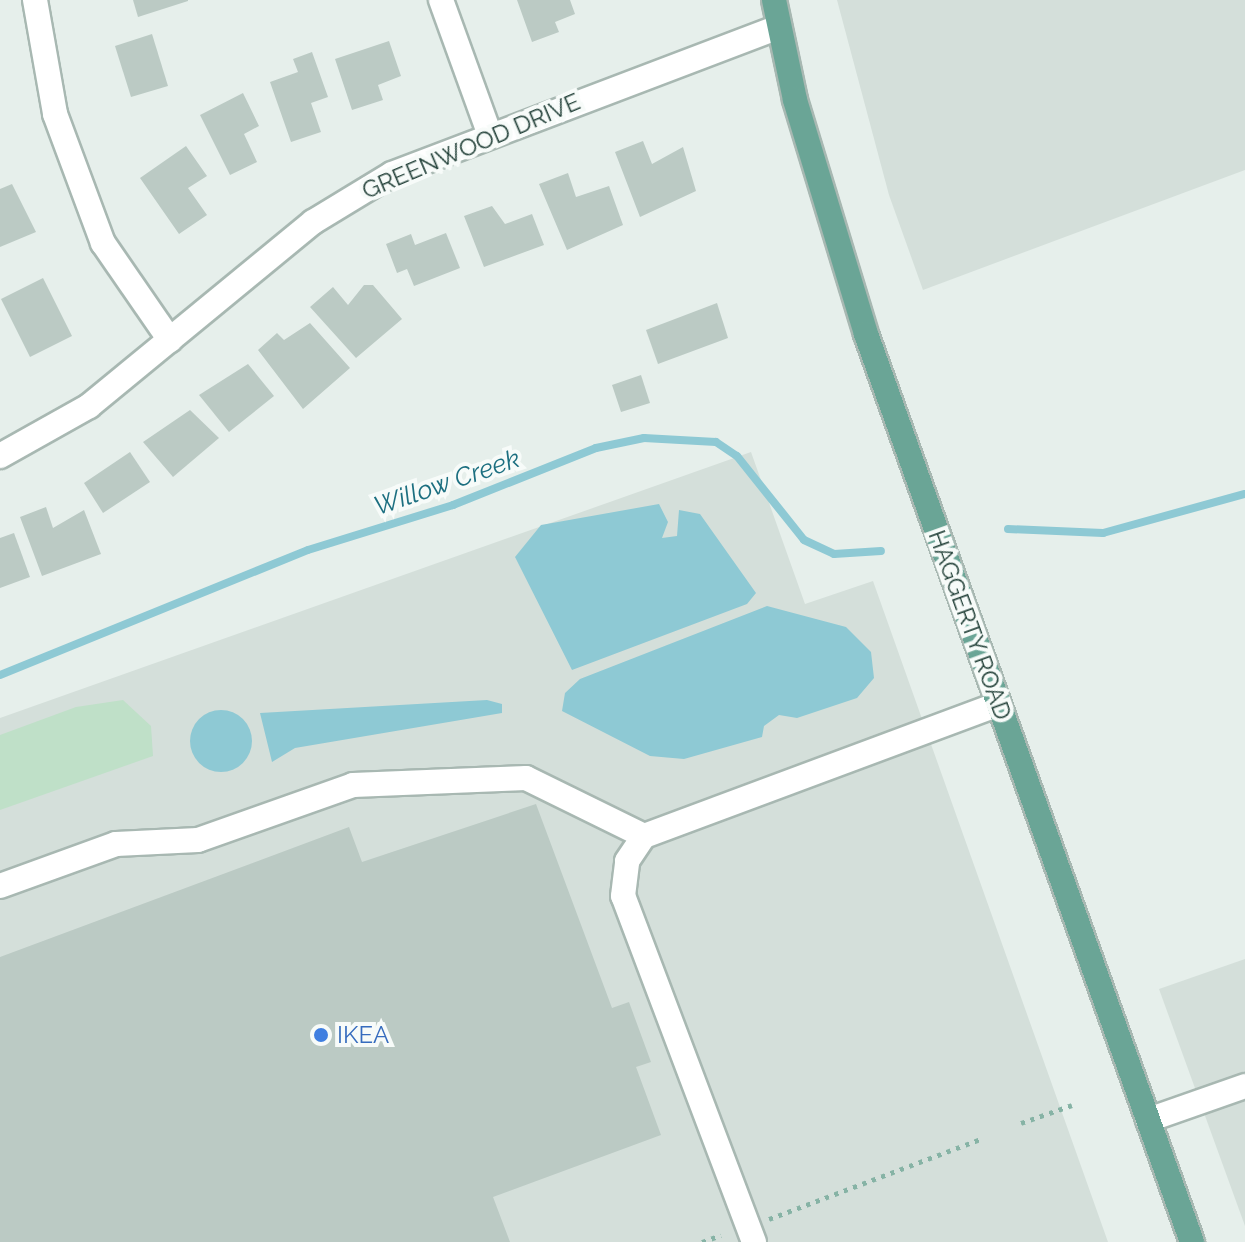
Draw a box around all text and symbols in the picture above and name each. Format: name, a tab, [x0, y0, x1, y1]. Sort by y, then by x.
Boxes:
street label: GREENWOOD DRIVE	[358, 87, 584, 205]
water label: Willow Creek	[370, 443, 524, 523]
street label: HAGGERTY ROAD	[922, 526, 1018, 724]
place label: IKEA	[337, 1021, 389, 1049]
marker: IKEA	[312, 1026, 330, 1044]

